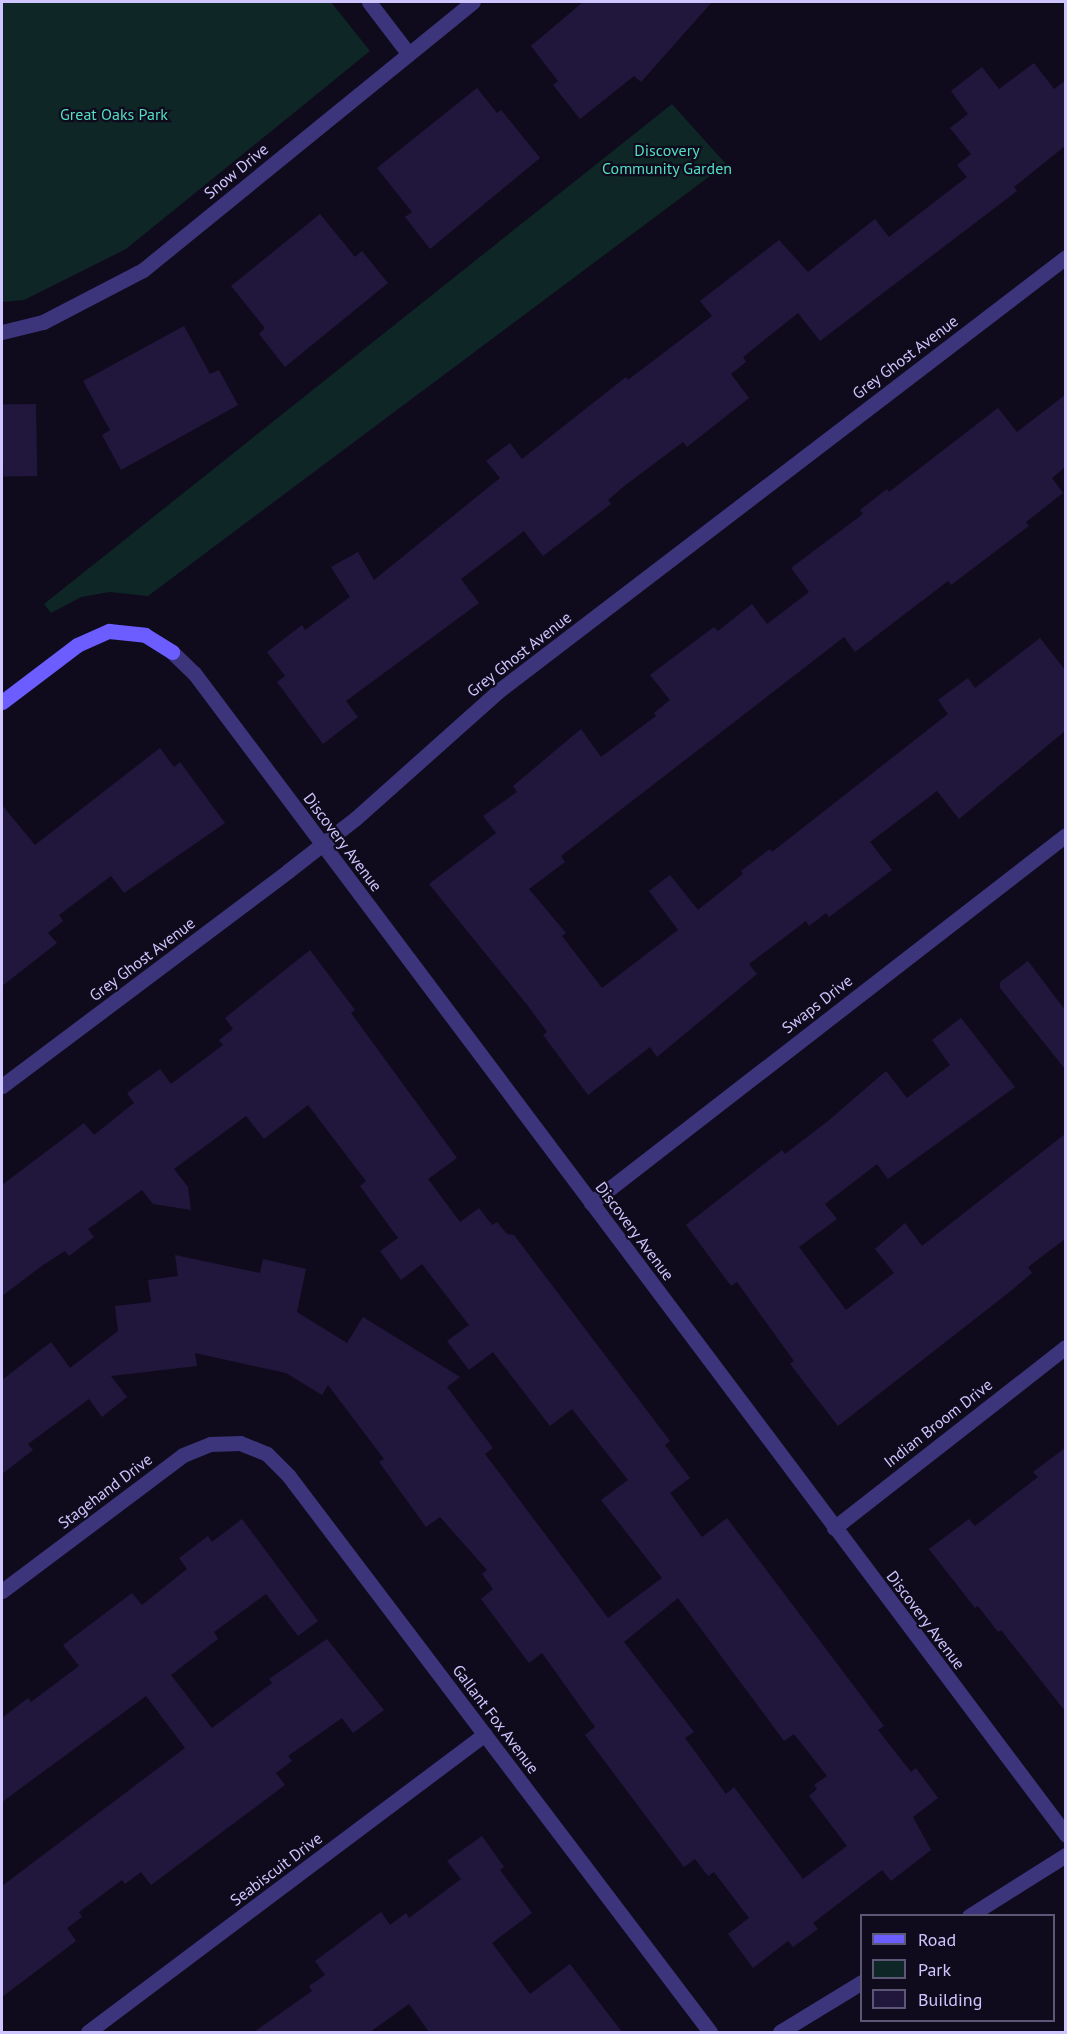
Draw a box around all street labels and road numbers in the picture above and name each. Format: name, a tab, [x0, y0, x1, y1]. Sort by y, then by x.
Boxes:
street label: Snow Drive	[200, 139, 272, 203]
street label: Grey Ghost Avenue	[848, 311, 962, 403]
street label: Grey Ghost Avenue	[463, 607, 575, 701]
street label: Discovery Avenue	[299, 788, 387, 896]
street label: Grey Ghost Avenue	[85, 913, 199, 1005]
street label: Swaps Drive	[778, 971, 856, 1037]
street label: Discovery Avenue	[591, 1177, 679, 1285]
street label: Indian Broom Drive	[880, 1375, 996, 1471]
street label: Stagehand Drive	[54, 1449, 156, 1533]
street label: Discovery Avenue	[882, 1566, 970, 1674]
street label: Gallant Fox Avenue	[448, 1660, 544, 1778]
street label: Seabiscuit Drive	[226, 1828, 326, 1910]

